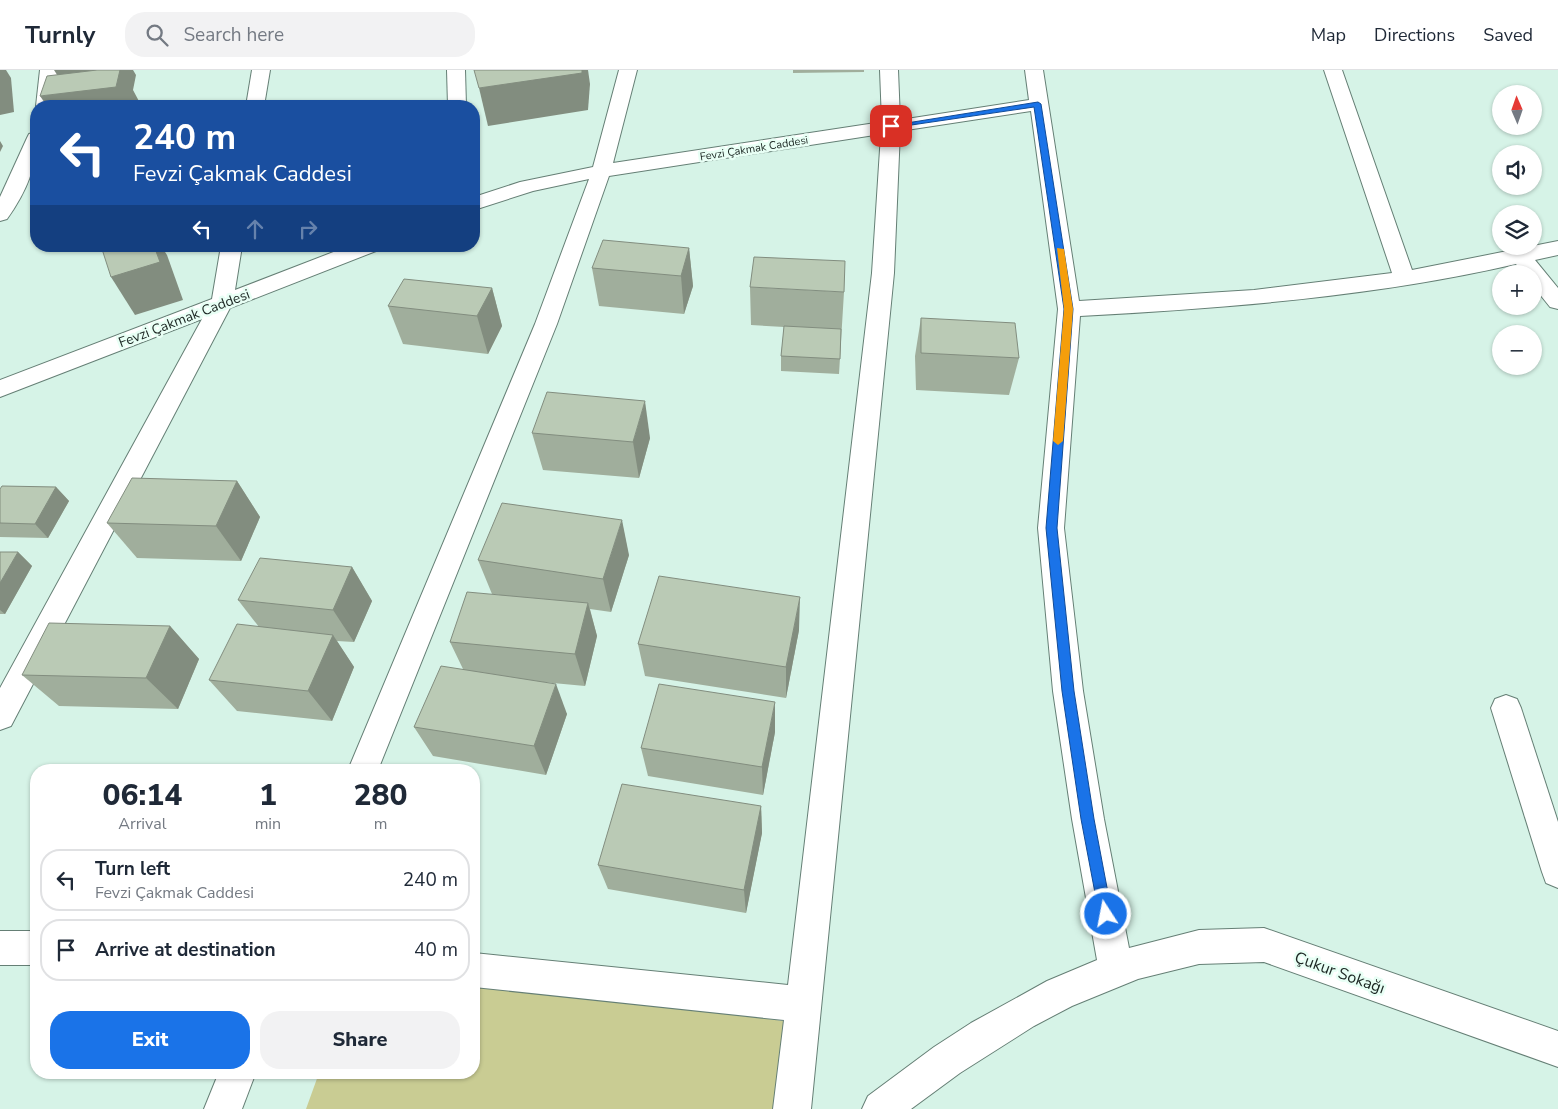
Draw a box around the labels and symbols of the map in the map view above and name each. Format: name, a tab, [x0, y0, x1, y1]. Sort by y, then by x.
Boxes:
north arrow	[1492, 85, 1542, 135]
pin	[870, 105, 912, 147]
street label: Fevzi Çakmak Caddesi	[699, 133, 809, 164]
street label: Fevzi Çakmak Caddesi	[116, 285, 253, 352]
position arrow	[1079, 887, 1131, 939]
street label: Çukur Sokağı	[1291, 946, 1388, 999]

